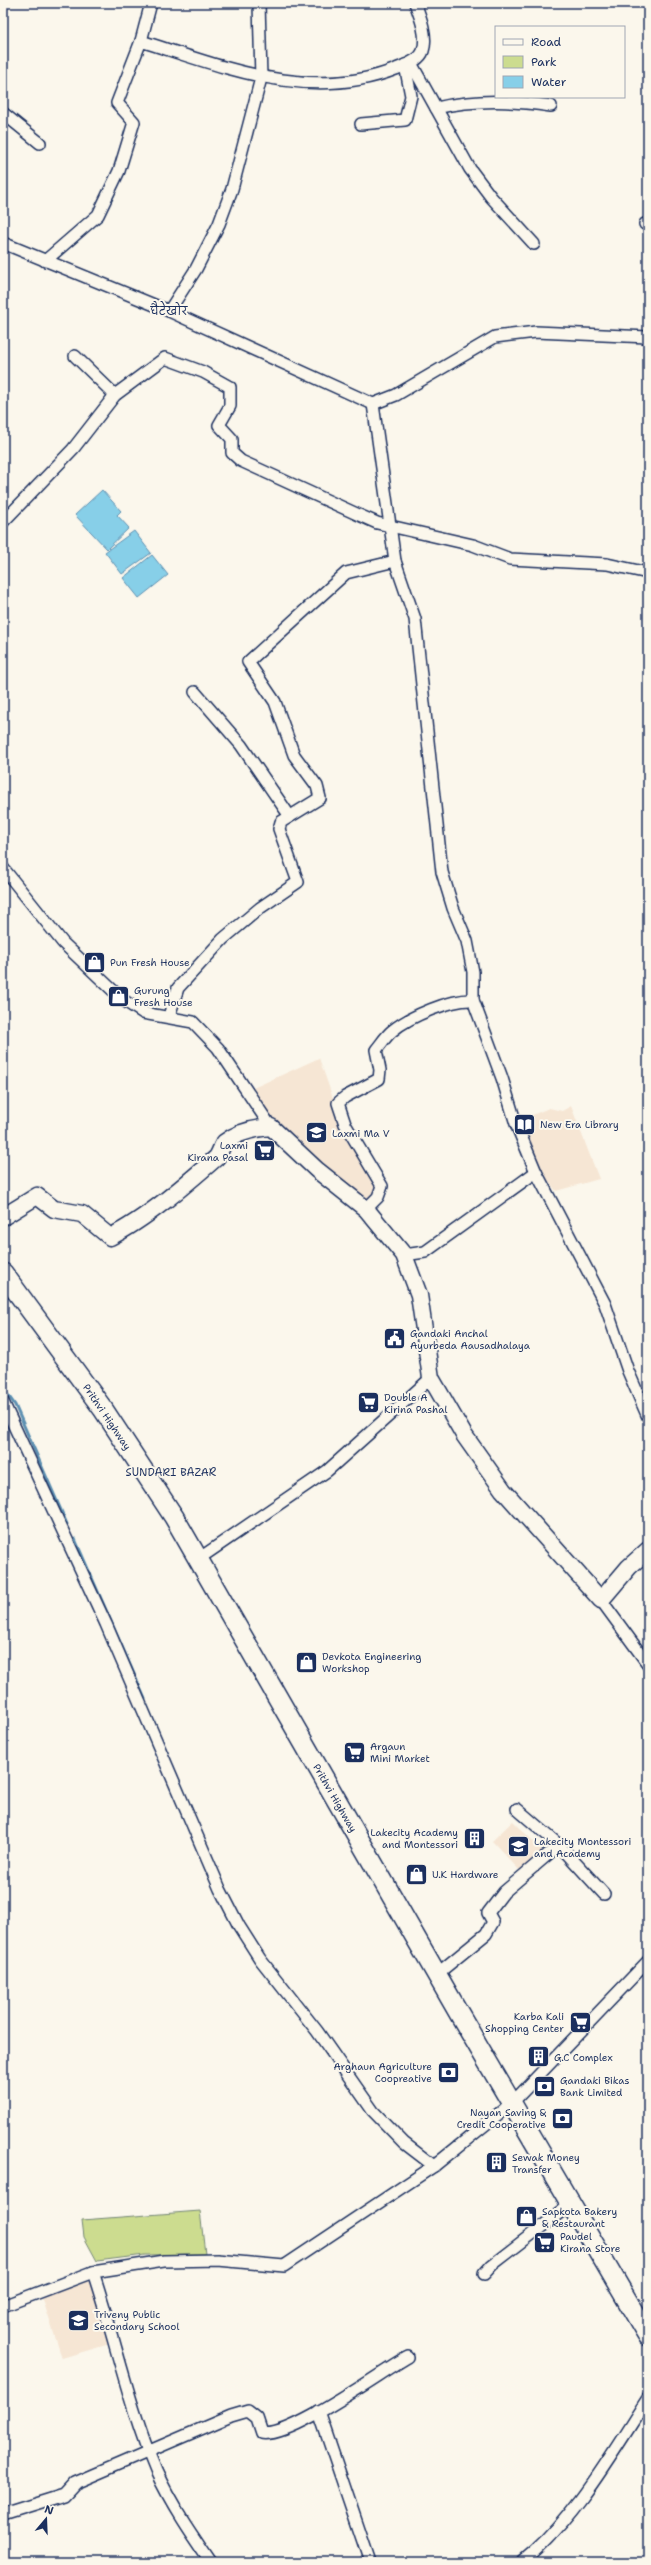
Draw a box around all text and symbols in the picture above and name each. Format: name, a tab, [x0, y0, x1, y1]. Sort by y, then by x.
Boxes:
legend	[495, 26, 625, 98]
text: Road	[531, 34, 562, 50]
text: Park	[531, 54, 557, 70]
text: Water	[531, 74, 567, 90]
district label: घैटेखोर	[150, 300, 188, 319]
shop icon: Pun Fresh House	[81, 949, 107, 975]
place label: Pun Fresh House	[110, 956, 190, 969]
shop icon: Gurung Fresh House	[105, 983, 131, 1009]
place label: Gurung Fresh House	[134, 984, 193, 1009]
library icon: New Era Library	[512, 1111, 538, 1137]
place label: New Era Library	[540, 1118, 619, 1131]
school or university icon: Laxmi Ma V	[303, 1120, 329, 1146]
place label: Laxmi Ma V	[332, 1127, 390, 1140]
supermarket icon: Laxmi Kirana Pasal	[251, 1138, 277, 1164]
place label: Laxmi Kirana Pasal	[188, 1139, 248, 1164]
public building icon: Gandaki Anchal Ayurbeda Aausadhalaya	[381, 1326, 407, 1352]
place label: Gandaki Anchal Ayurbeda Aausadhalaya	[410, 1327, 531, 1352]
street label: Prithvi Highway	[80, 1381, 134, 1453]
supermarket icon: Double A Kirina Pashal	[355, 1390, 381, 1416]
place label: Double A Kirina Pashal	[384, 1391, 447, 1416]
district label: SUNDARI BAZAR	[126, 1465, 217, 1480]
shop icon: Devkota Engineering Workshop	[294, 1649, 320, 1675]
place label: Devkota Engineering Workshop	[322, 1650, 421, 1675]
supermarket icon: Argaun Mini Market	[341, 1739, 367, 1765]
place label: Argaun Mini Market	[370, 1740, 430, 1765]
street label: Prithvi Highway	[310, 1761, 360, 1835]
building icon: Lakecity Academy and Montessori	[461, 1825, 487, 1851]
place label: Lakecity Academy and Montessori	[370, 1826, 458, 1851]
school or university icon: Lakecity Montessori and Academy	[505, 1834, 531, 1860]
place label: Lakecity Montessori and Academy	[534, 1835, 631, 1860]
shop icon: U.K Hardware	[404, 1861, 430, 1887]
place label: U.K Hardware	[432, 1868, 499, 1881]
supermarket icon: Karba Kali Shopping Center	[567, 2009, 593, 2035]
place label: Karba Kali Shopping Center	[485, 2010, 564, 2035]
building icon: G.C Complex	[525, 2044, 551, 2070]
place label: G.C Complex	[554, 2051, 613, 2064]
bank icon: Arghaun Agriculture Coopreative	[435, 2059, 461, 2085]
place label: Arghaun Agriculture Coopreative	[334, 2060, 432, 2085]
bank icon: Gandaki Bikas Bank Limited	[531, 2073, 557, 2099]
place label: Gandaki Bikas Bank Limited	[560, 2074, 629, 2099]
bank icon: Nayan Saving & Credit Cooperative	[549, 2105, 575, 2131]
place label: Nayan Saving & Credit Cooperative	[457, 2106, 547, 2131]
building icon: Sewak Money Transfer	[483, 2150, 509, 2176]
place label: Sewak Money Transfer	[512, 2151, 580, 2176]
shop icon: Sapkota Bakery & Restaurant	[513, 2204, 539, 2230]
place label: Sapkota Bakery & Restaurant	[542, 2205, 618, 2230]
supermarket icon: Paudel Kirana Store	[532, 2229, 558, 2255]
place label: Paudel Kirana Store	[560, 2230, 621, 2255]
school or university icon: Triveny Public Secondary School	[65, 2307, 91, 2333]
place label: Triveny Public Secondary School	[94, 2308, 179, 2333]
north arrow	[26, 2499, 66, 2539]
text: N	[43, 2502, 56, 2519]

